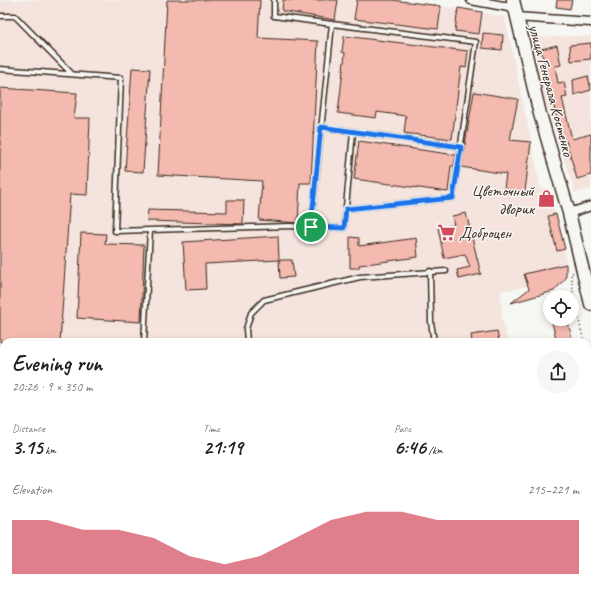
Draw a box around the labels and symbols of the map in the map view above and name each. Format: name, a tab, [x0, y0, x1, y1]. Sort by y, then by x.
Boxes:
street label: улица Генерала Костенко	[524, 21, 579, 160]
place label: Цветочный дворик	[471, 181, 536, 219]
shop icon: Цветочный дворик	[537, 189, 557, 209]
pin	[294, 210, 328, 244]
supermarket icon: Доброцен	[436, 222, 456, 242]
place label: Доброцен	[459, 223, 512, 243]

